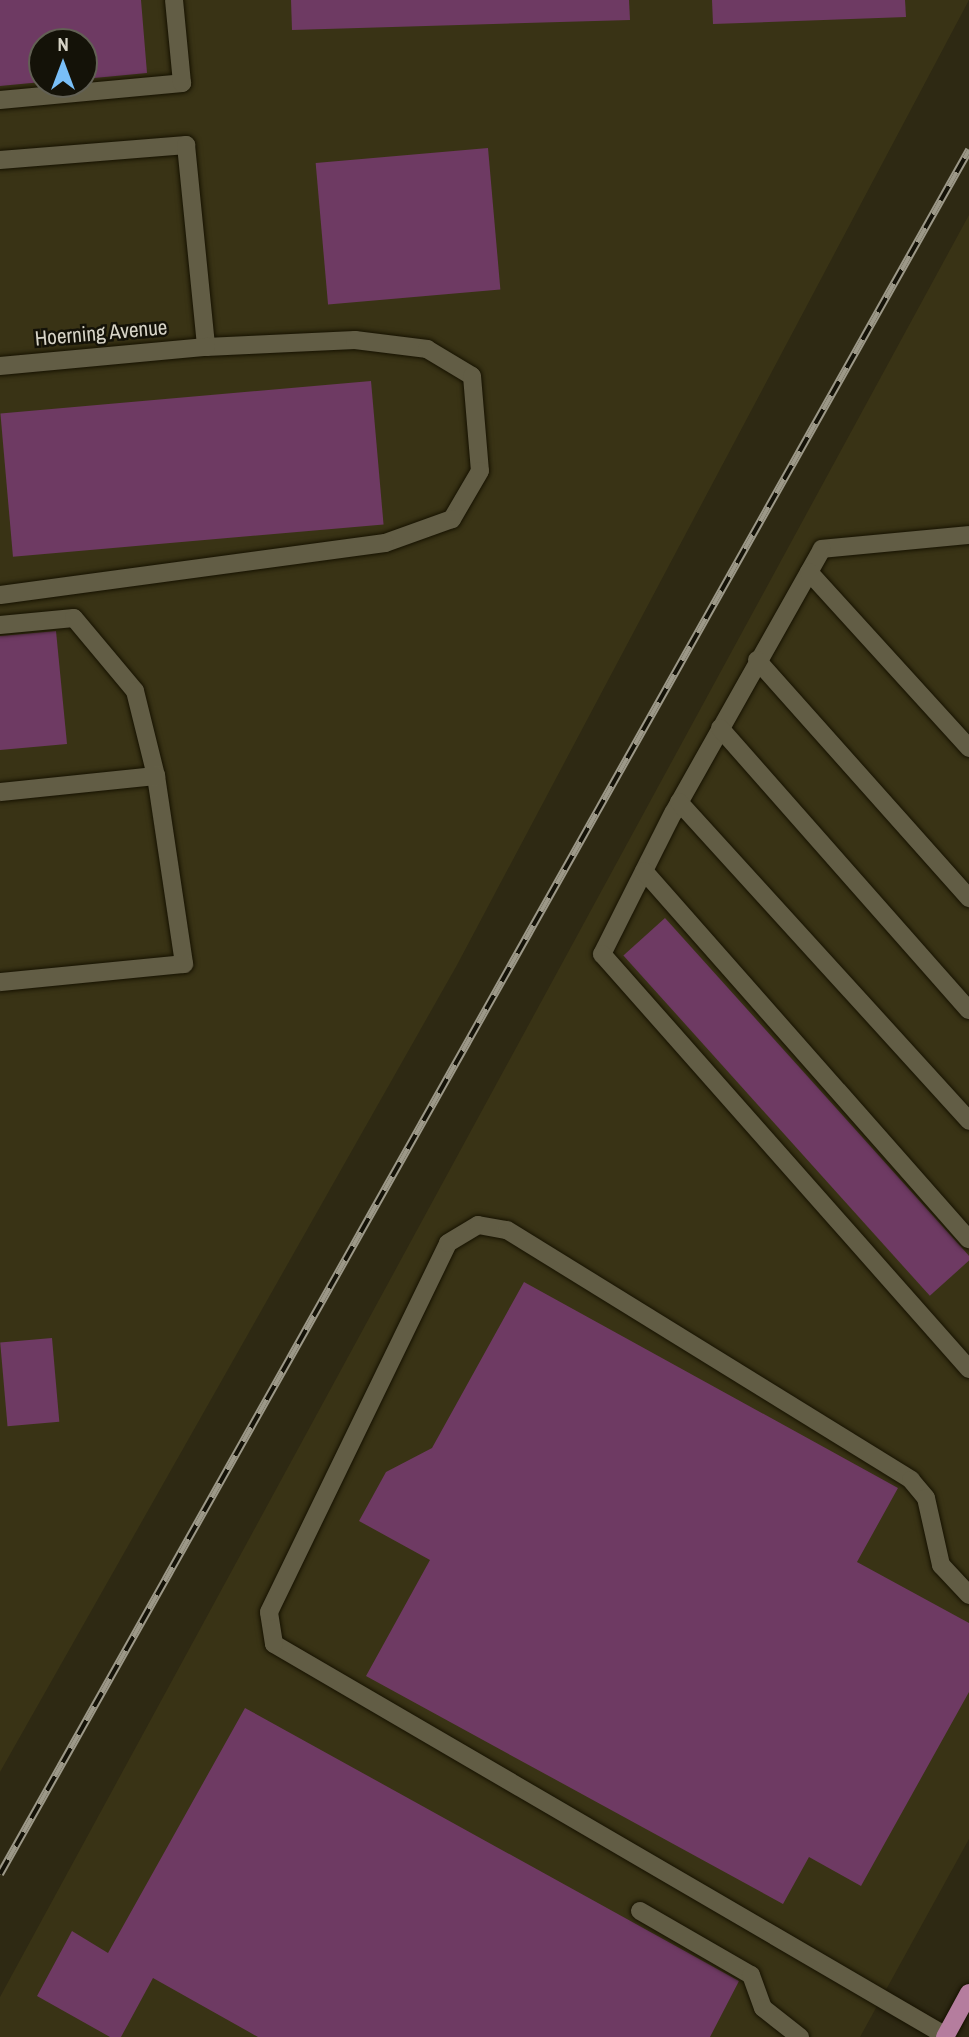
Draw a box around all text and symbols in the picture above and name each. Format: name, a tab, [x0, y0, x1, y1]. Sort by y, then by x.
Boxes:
north arrow	[28, 28, 98, 98]
text: N	[57, 31, 69, 57]
street label: Hoerning Avenue	[33, 315, 169, 351]

